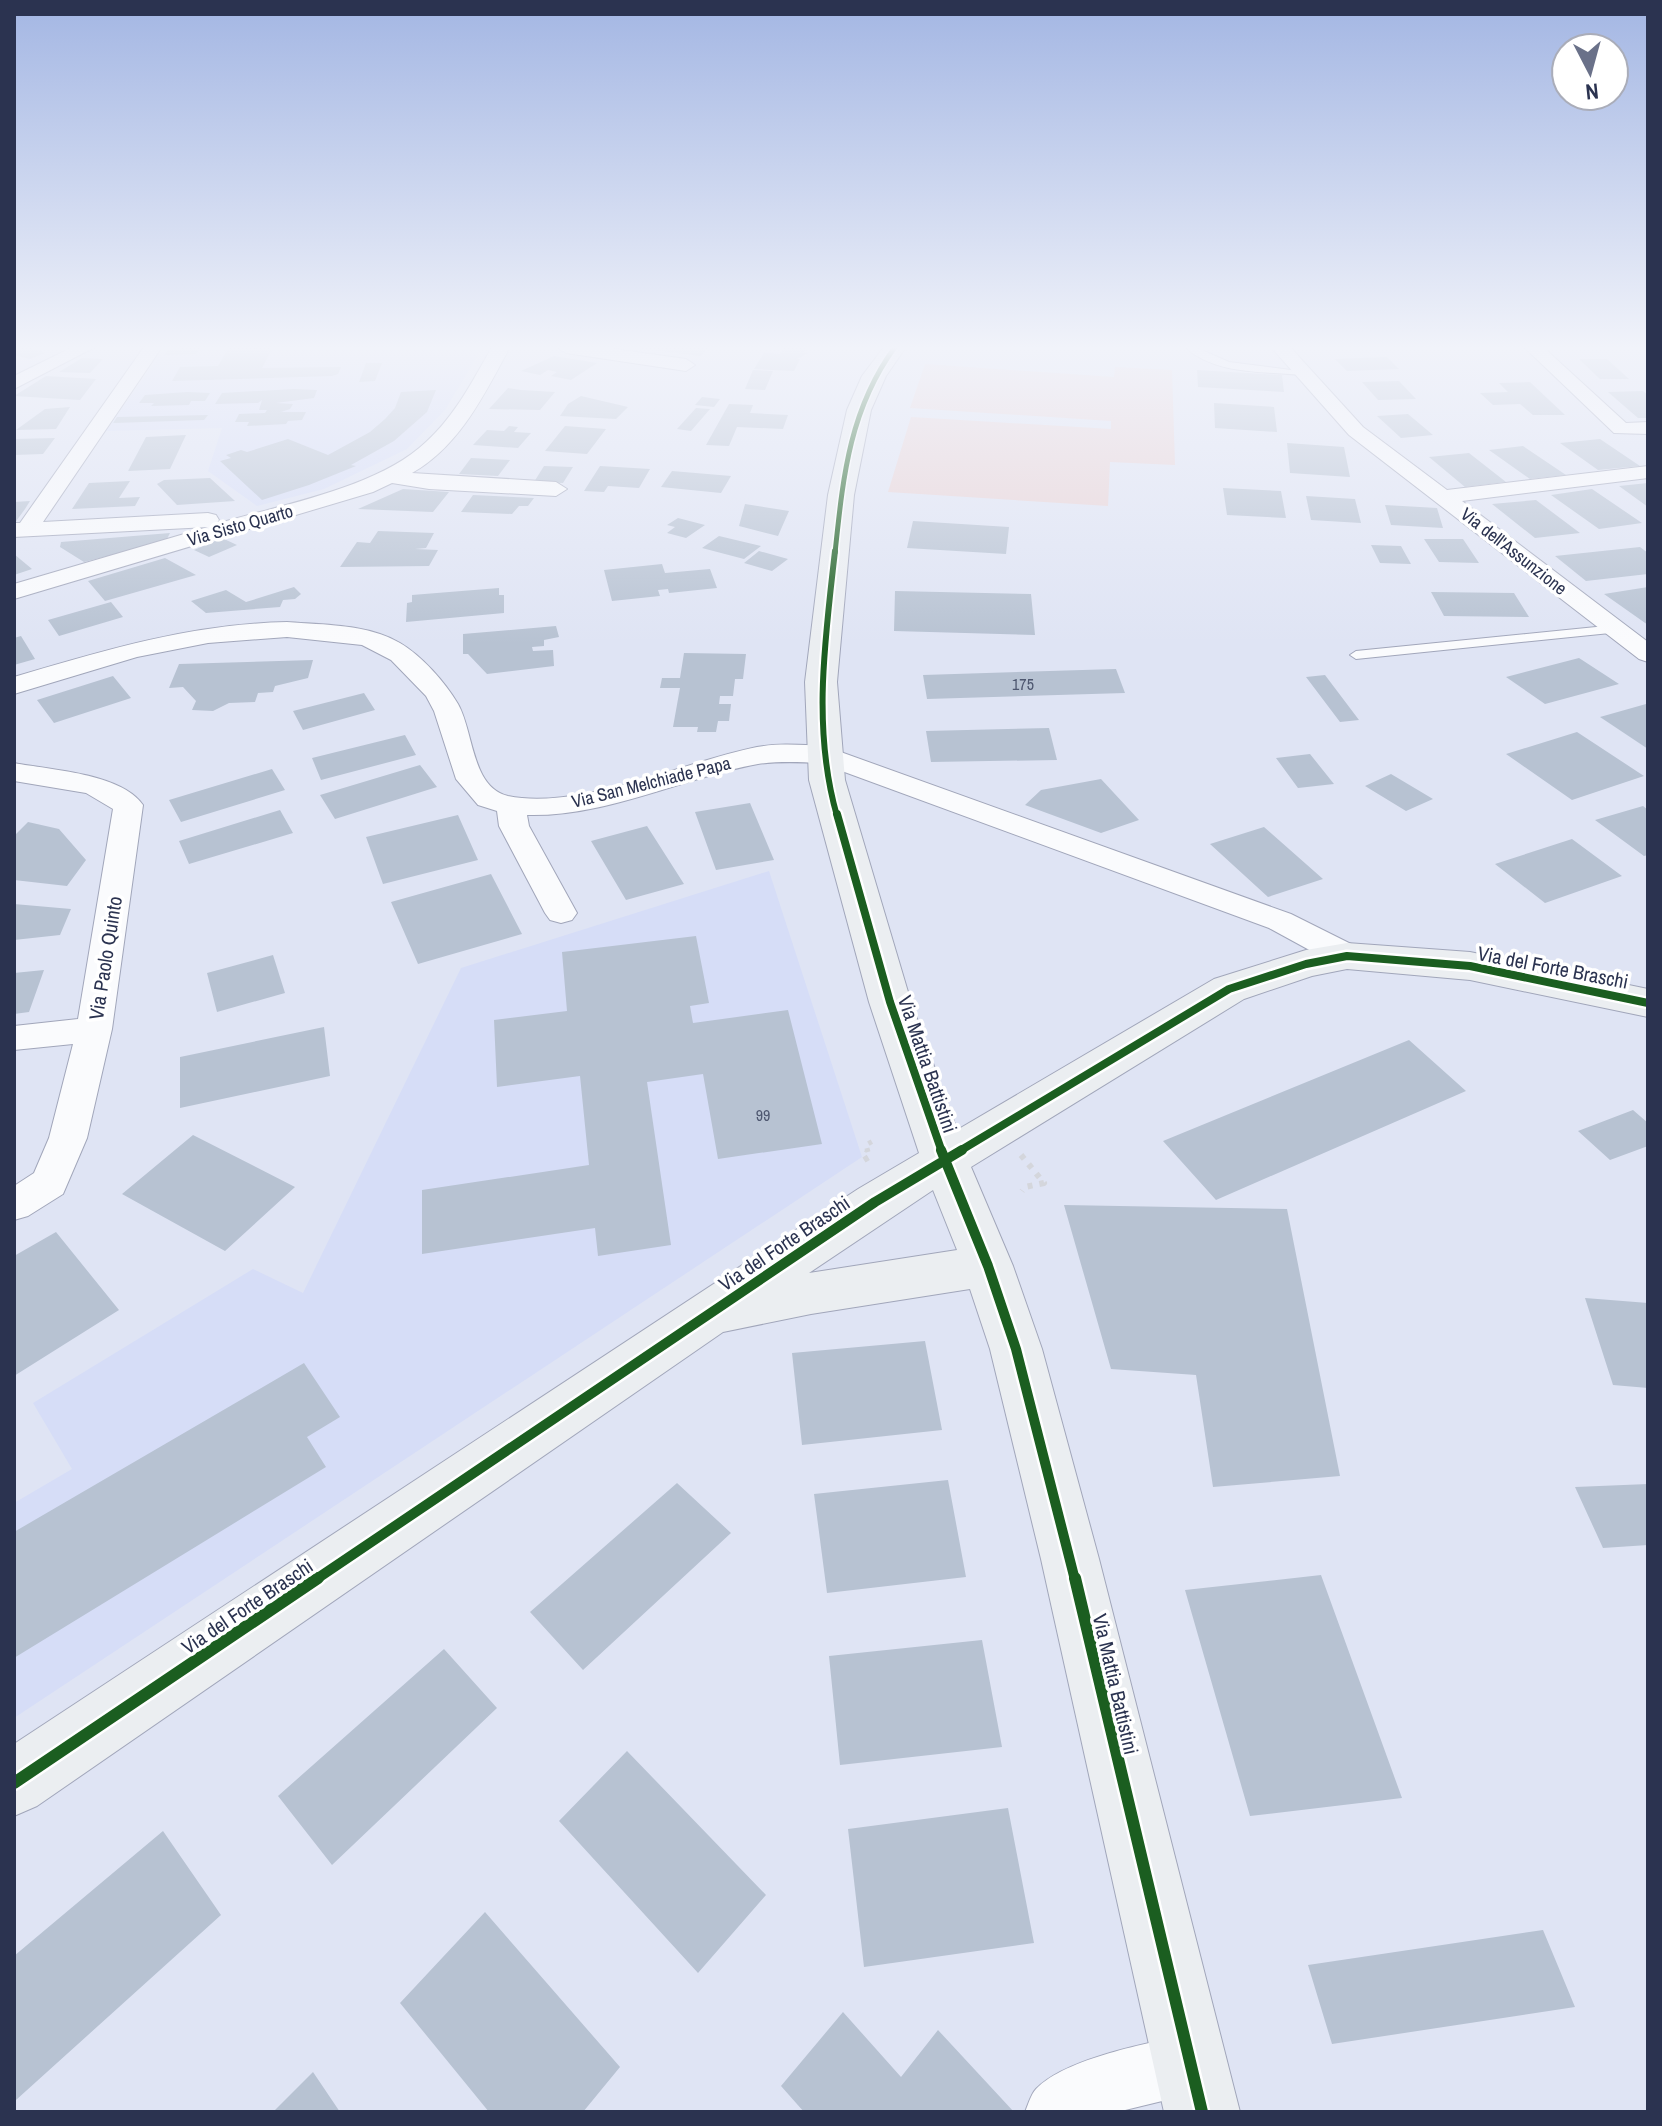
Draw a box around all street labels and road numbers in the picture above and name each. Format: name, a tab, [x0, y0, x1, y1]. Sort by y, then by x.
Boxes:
street label: Via Sisto Quarto	[184, 498, 296, 552]
street label: Via dell'Assunzione	[1456, 501, 1572, 601]
street label: Via San Melchiade Papa	[569, 750, 733, 814]
street label: Via Paolo Quinto	[82, 894, 128, 1022]
street label: Via del Forte Braschi	[1475, 939, 1631, 995]
street label: Via Mattia Battistini	[892, 992, 964, 1136]
street label: Via del Forte Braschi	[713, 1189, 855, 1297]
street label: Via del Forte Braschi	[176, 1552, 318, 1660]
street label: Via Mattia Battistini	[1087, 1611, 1145, 1757]

